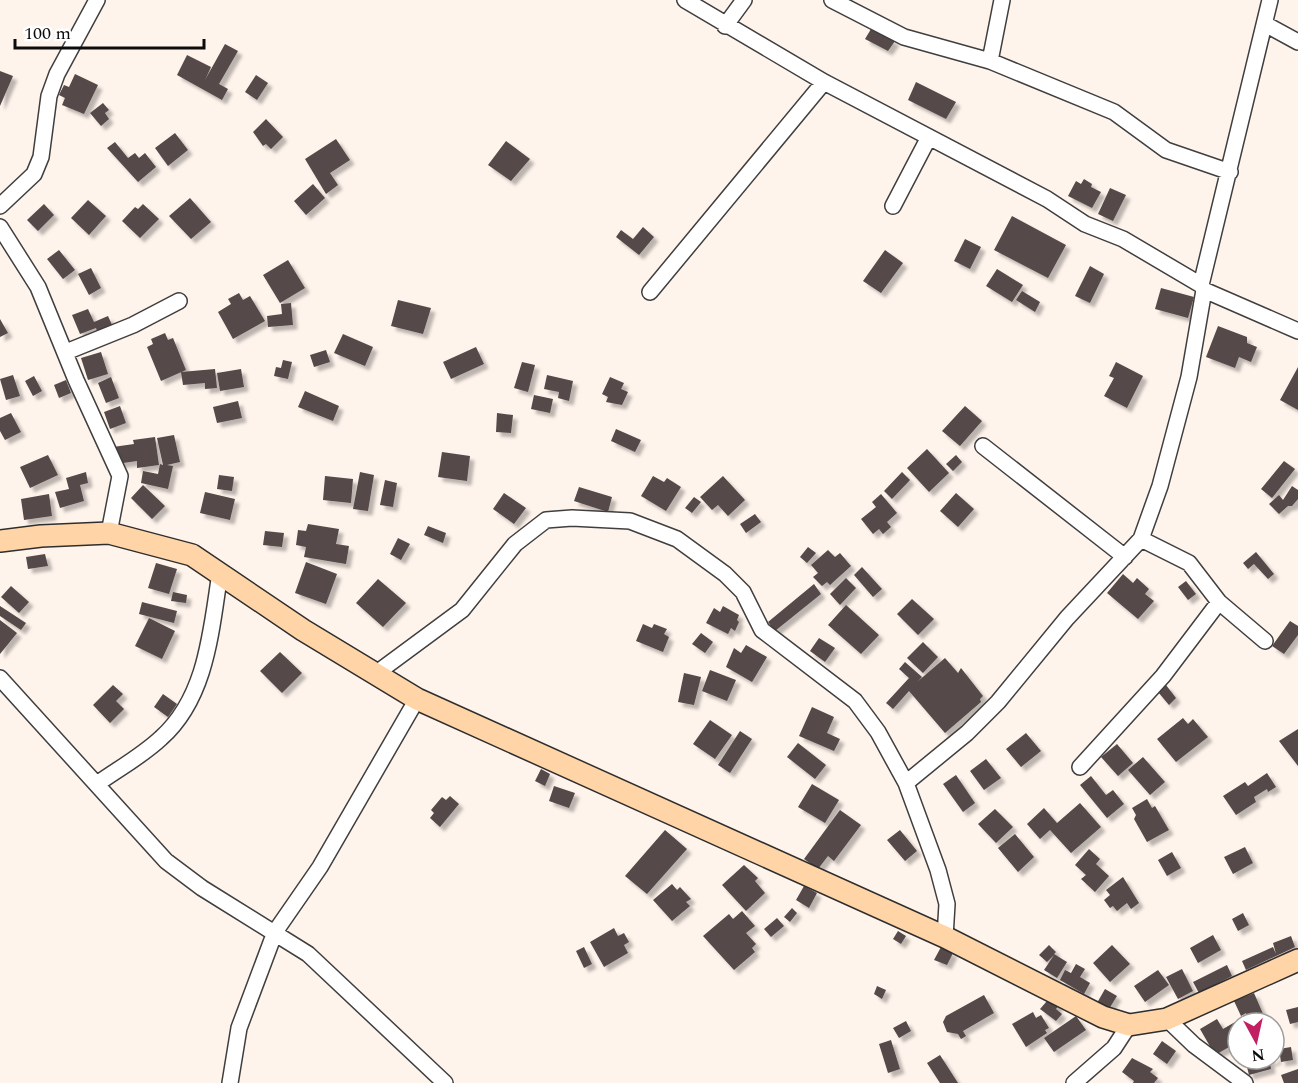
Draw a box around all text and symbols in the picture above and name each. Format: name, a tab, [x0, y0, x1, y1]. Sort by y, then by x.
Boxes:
scale bar	[15, 12, 204, 50]
text: 100 m	[24, 20, 71, 47]
north arrow	[1226, 1011, 1286, 1071]
text: N	[1250, 1042, 1266, 1068]

